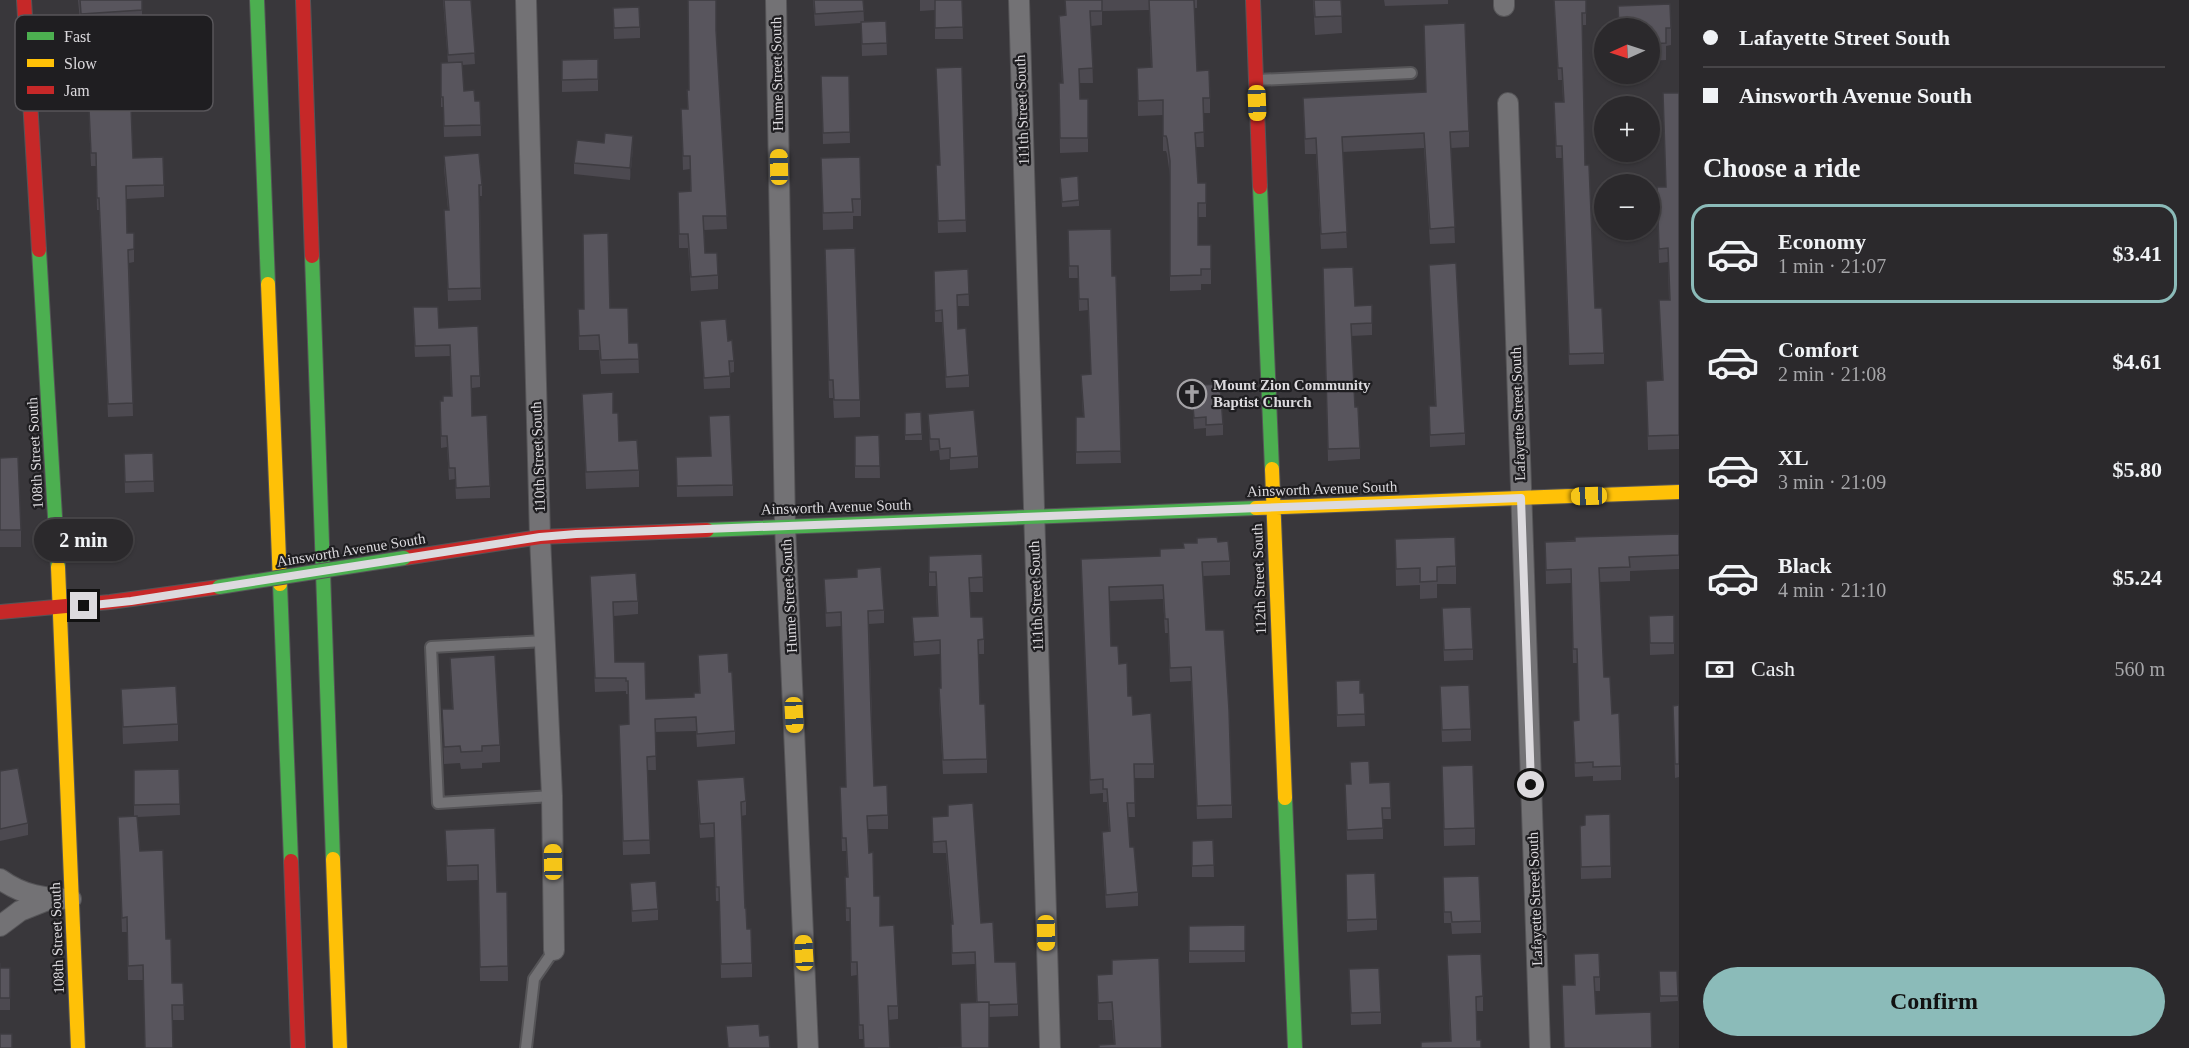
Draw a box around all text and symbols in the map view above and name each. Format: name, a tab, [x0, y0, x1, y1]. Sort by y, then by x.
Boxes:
legend	[15, 15, 213, 111]
street label: Hume Street South	[768, 16, 786, 131]
north arrow	[1594, 18, 1660, 84]
map controls	[1594, 18, 1660, 240]
text: Lafayette Street South	[1739, 25, 1950, 50]
text: Fast	[64, 28, 91, 45]
street label: 111th Street South	[1012, 54, 1032, 166]
text: Slow	[64, 55, 97, 72]
text: Jam	[64, 82, 90, 99]
text: Ainsworth Avenue South	[1739, 83, 1972, 108]
car	[1247, 85, 1267, 121]
button: +	[1594, 96, 1660, 162]
car	[770, 149, 788, 185]
text: Choose a ride	[1703, 153, 1861, 183]
button: −	[1594, 174, 1660, 240]
icon: car	[1706, 227, 1760, 281]
text: Economy	[1778, 229, 1866, 254]
text: $3.41	[2113, 241, 2162, 266]
text: 1 min · 21:07	[1778, 255, 1886, 277]
icon: car	[1706, 335, 1760, 389]
text: Comfort	[1778, 337, 1859, 362]
street label: Lafayette Street South	[1508, 346, 1528, 481]
text: $4.61	[2113, 349, 2162, 374]
text: 2 min · 21:08	[1778, 363, 1886, 385]
place label: Mount Zion Community Baptist Church	[1213, 377, 1371, 410]
church icon: Mount Zion Community Baptist Church	[1176, 378, 1208, 410]
street label: 108th Street South	[24, 396, 46, 509]
street label: 110th Street South	[528, 401, 548, 513]
icon: car	[1706, 443, 1760, 497]
text: XL	[1778, 445, 1809, 470]
text: $5.80	[2113, 457, 2162, 482]
text: 3 min · 21:09	[1778, 471, 1886, 493]
street label: Ainsworth Avenue South	[1246, 478, 1398, 500]
car	[1571, 486, 1607, 506]
street label: Ainsworth Avenue South	[760, 496, 912, 518]
callout: 2 min	[34, 519, 134, 561]
street label: 112th Street South	[1249, 523, 1269, 635]
text: 2 min	[59, 529, 108, 551]
street label: Ainsworth Avenue South	[275, 530, 427, 570]
street label: Hume Street South	[778, 538, 800, 653]
street label: 111th Street South	[1026, 540, 1046, 652]
icon: car	[1706, 551, 1760, 605]
text: Black	[1778, 553, 1832, 578]
text: $5.24	[2113, 565, 2162, 590]
text: 4 min · 21:10	[1778, 579, 1886, 601]
route end	[70, 592, 97, 619]
icon: cash	[1703, 653, 1736, 686]
text: Cash	[1751, 656, 1795, 681]
text: 560 m	[2114, 658, 2165, 680]
car	[784, 697, 804, 733]
route start	[1517, 771, 1544, 798]
street label: Lafayette Street South	[1525, 831, 1545, 966]
car	[544, 844, 562, 880]
street label: 108th Street South	[47, 881, 67, 994]
car	[1037, 915, 1055, 951]
car	[794, 935, 814, 971]
button: Confirm	[1703, 967, 2165, 1036]

